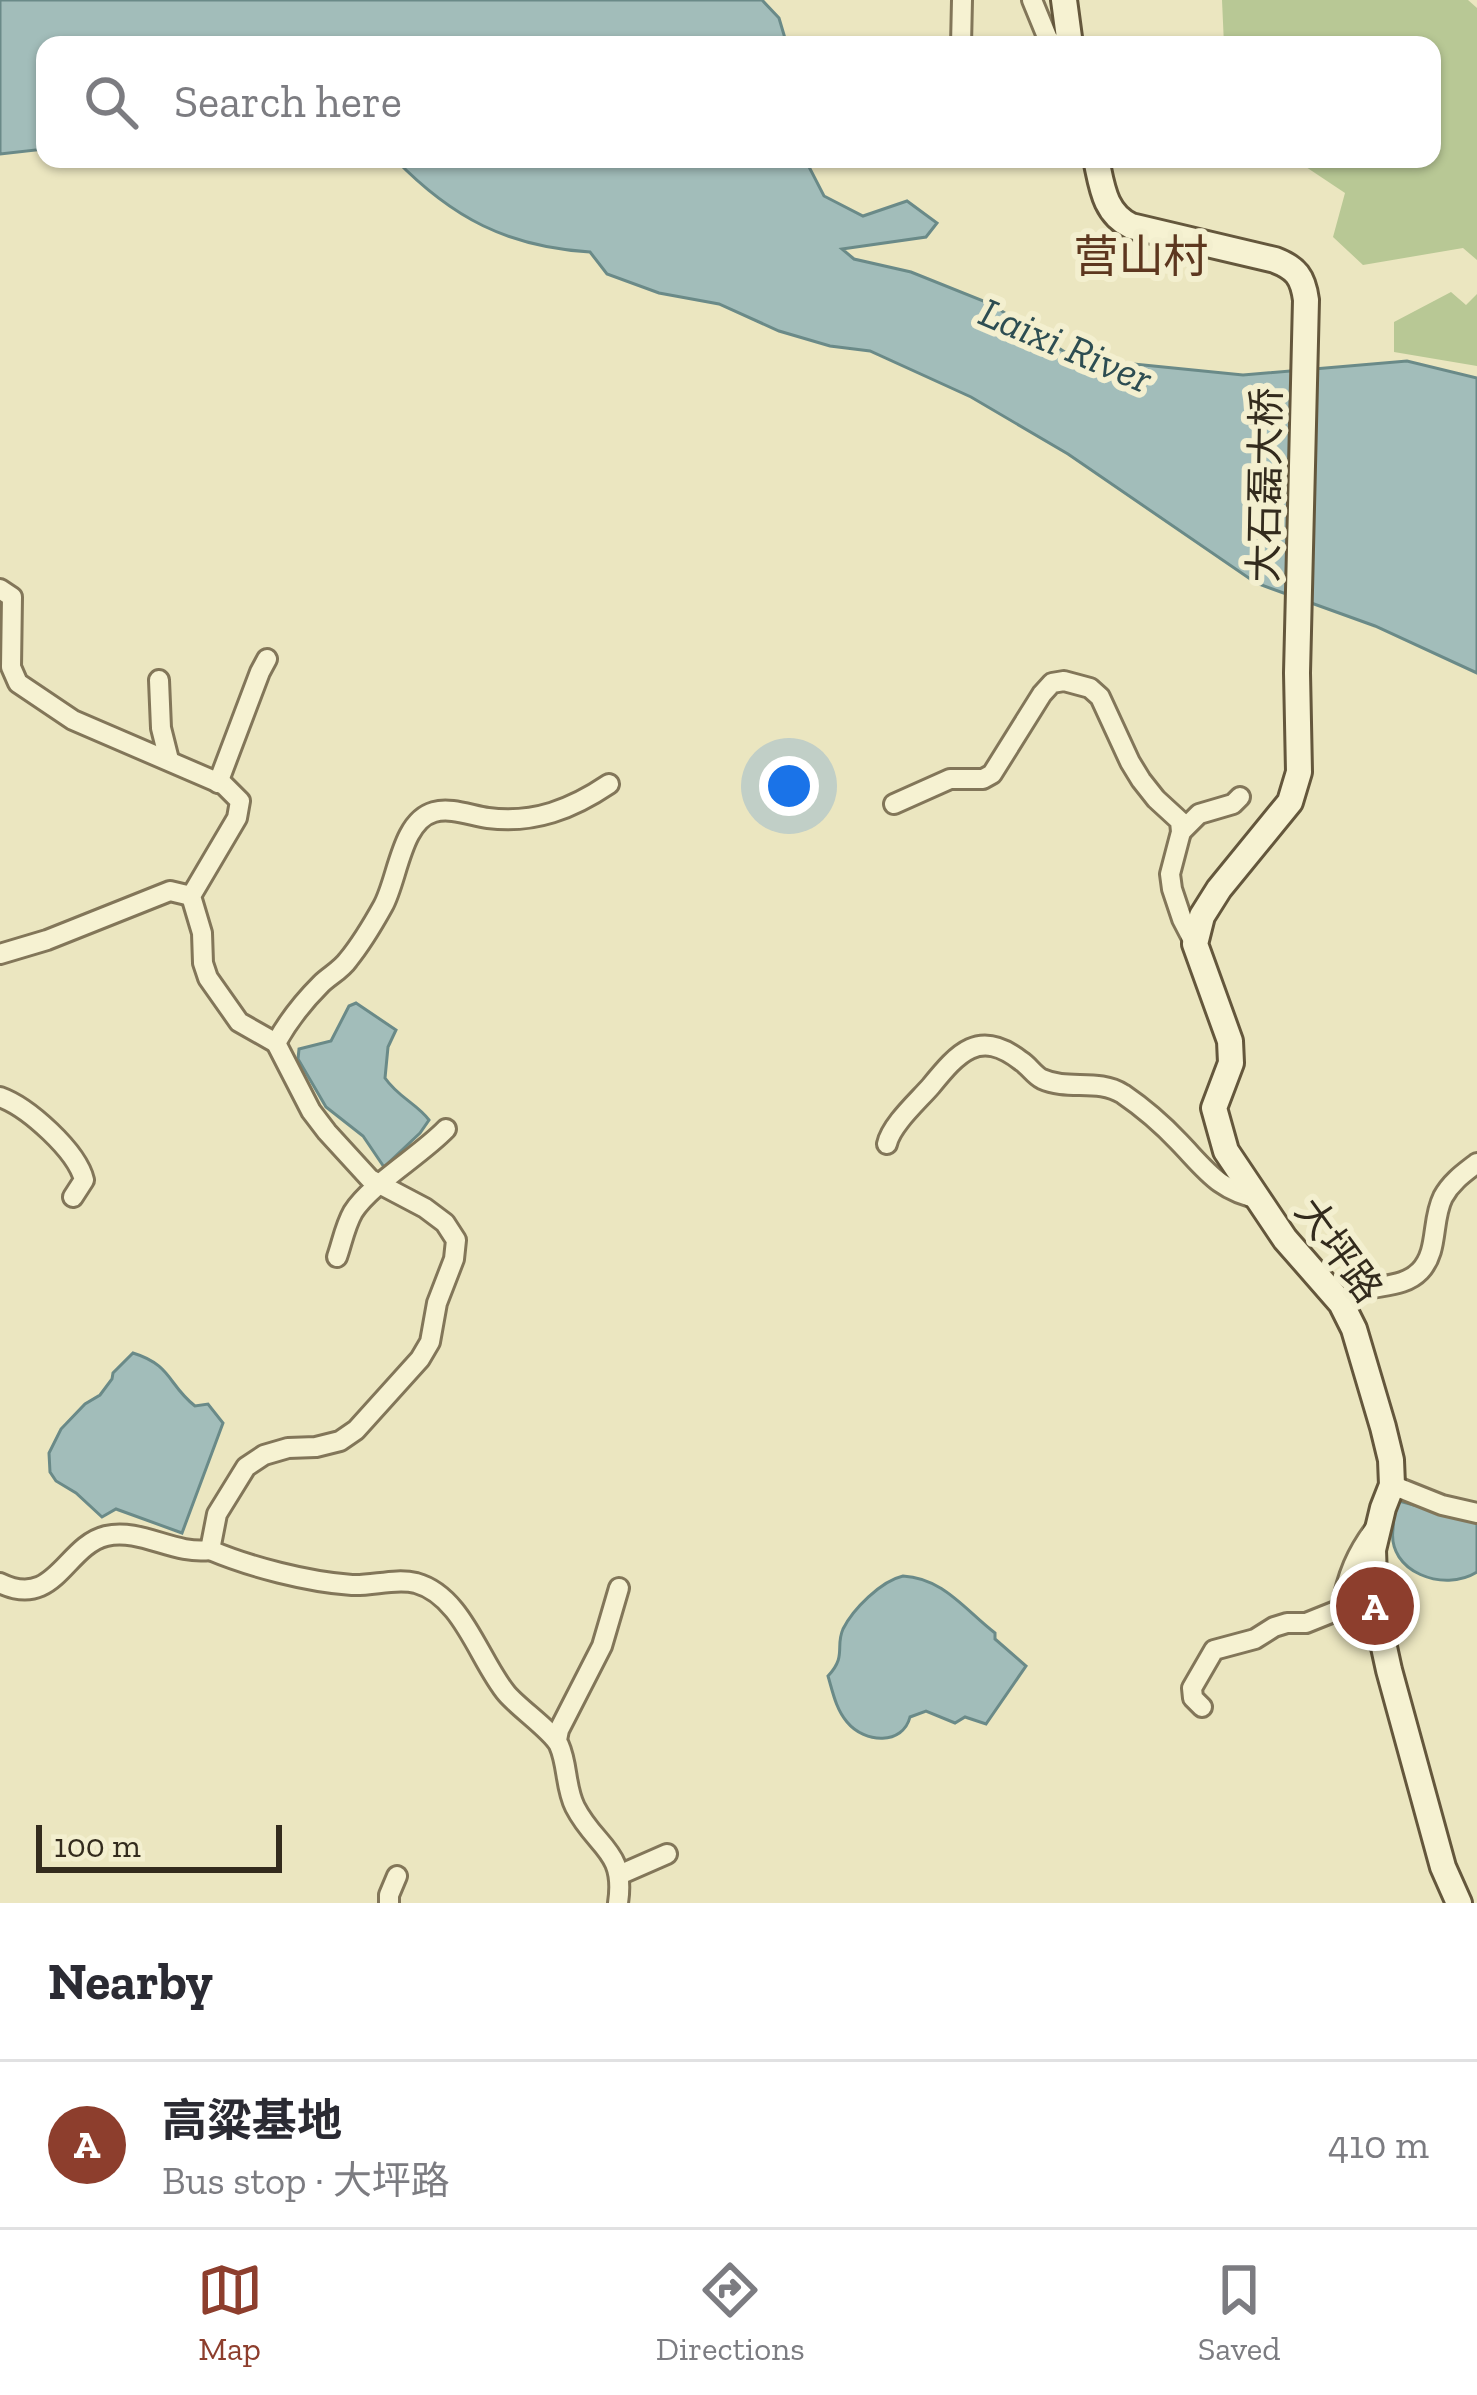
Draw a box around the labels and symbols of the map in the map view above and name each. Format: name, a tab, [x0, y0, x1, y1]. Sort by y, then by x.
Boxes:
district label: 营山村	[1073, 230, 1209, 284]
water label: Laixi River	[972, 286, 1160, 404]
street label: 大石磊大桥	[1240, 387, 1290, 583]
your location	[759, 756, 819, 816]
street label: 大坪路	[1286, 1189, 1392, 1311]
pin: A	[1336, 1561, 1414, 1651]
scale bar	[36, 1819, 282, 1872]

